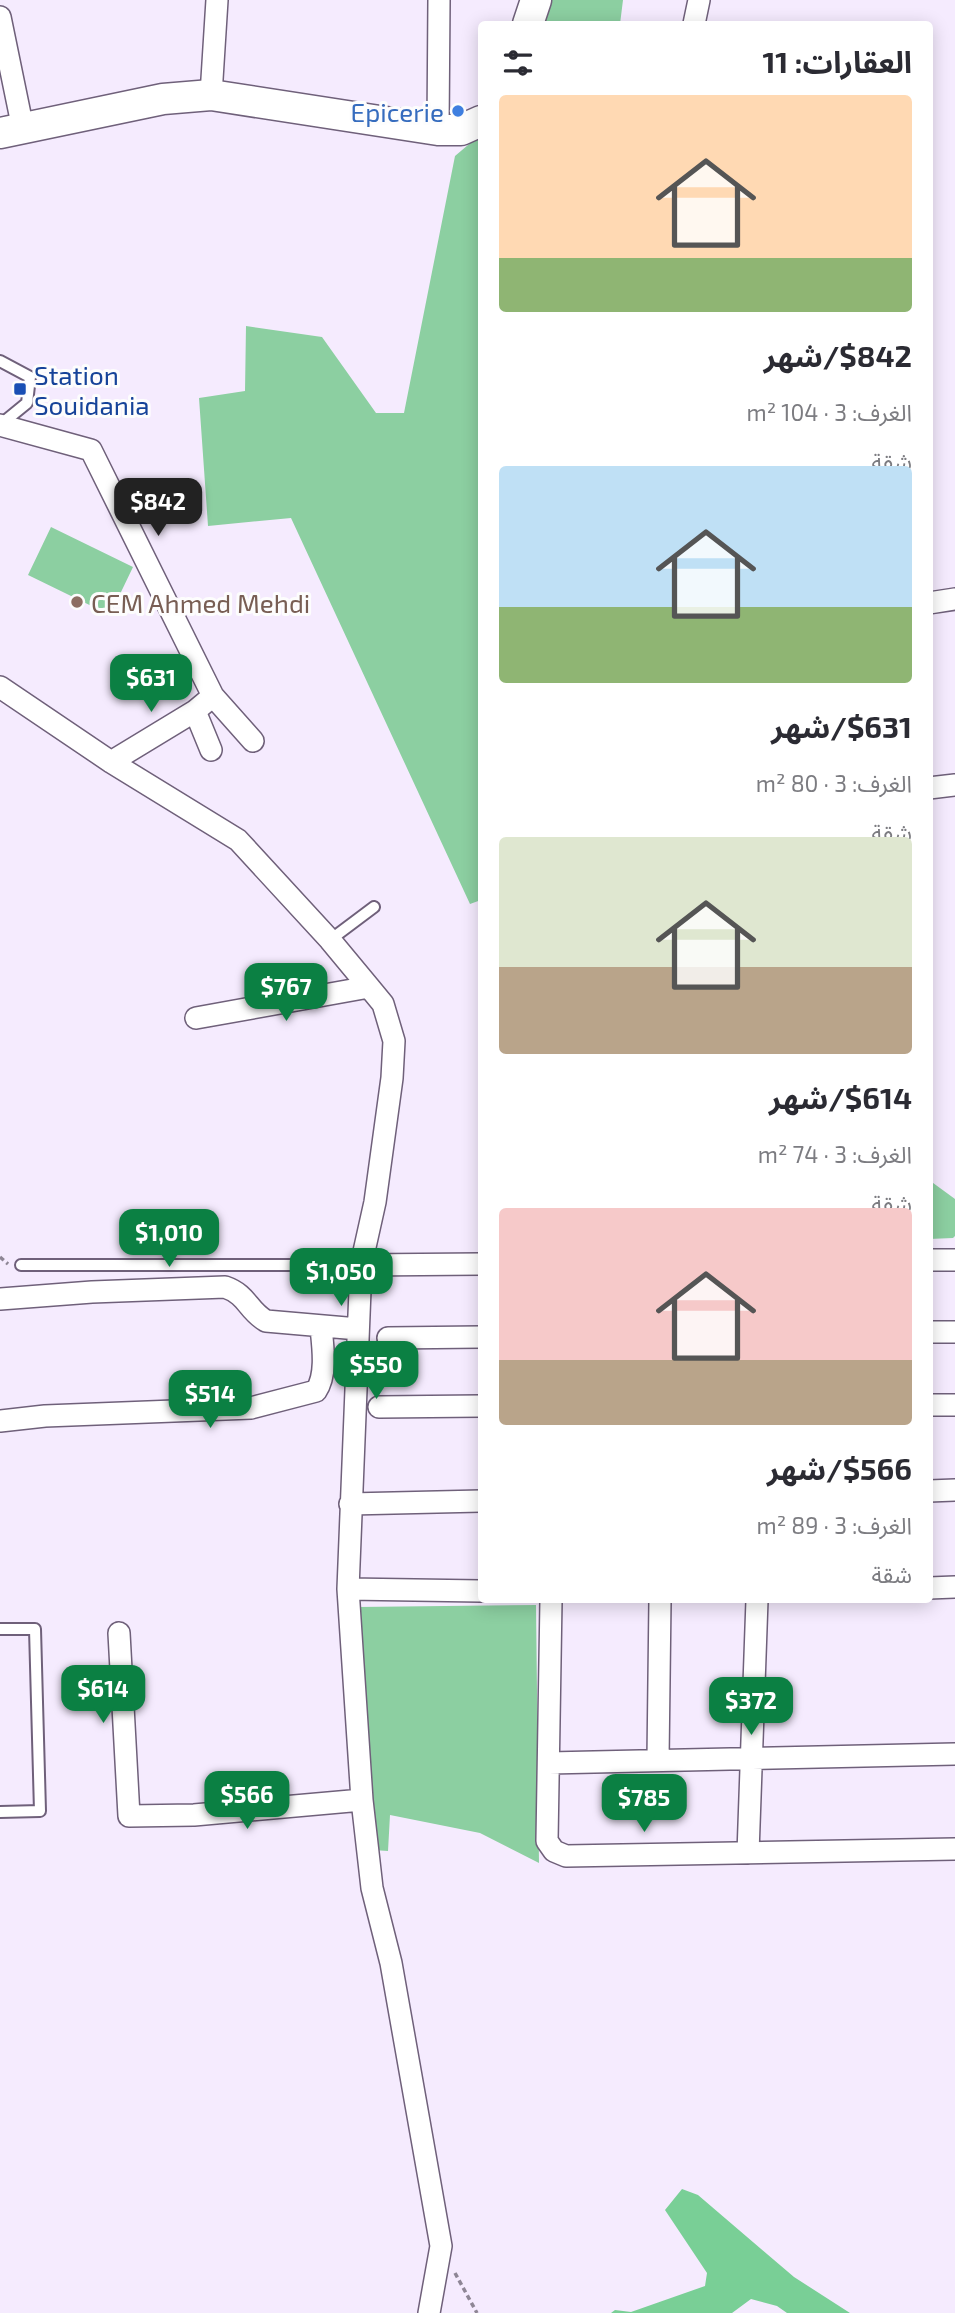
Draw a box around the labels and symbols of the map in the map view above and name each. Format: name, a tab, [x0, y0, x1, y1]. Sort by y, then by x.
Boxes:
place label: Epicerie	[351, 96, 444, 127]
marker: Epicerie	[450, 103, 466, 119]
place label: Station Souidania	[34, 359, 150, 420]
marker: Station Souidania	[12, 381, 28, 397]
pin: $842	[117, 478, 199, 538]
place label: CEM Ahmed Mehdi	[91, 587, 310, 618]
marker: CEM Ahmed Mehdi	[69, 594, 85, 610]
pin: $631	[110, 654, 192, 714]
pin: $767	[245, 964, 327, 1023]
pin: $1,010	[112, 1210, 226, 1269]
pin: $1,050	[284, 1248, 398, 1308]
pin: $550	[335, 1342, 417, 1401]
pin: $514	[169, 1370, 251, 1430]
pin: $614	[62, 1666, 144, 1725]
pin: $372	[710, 1678, 792, 1737]
pin: $566	[206, 1772, 288, 1831]
pin: $785	[603, 1774, 685, 1834]

